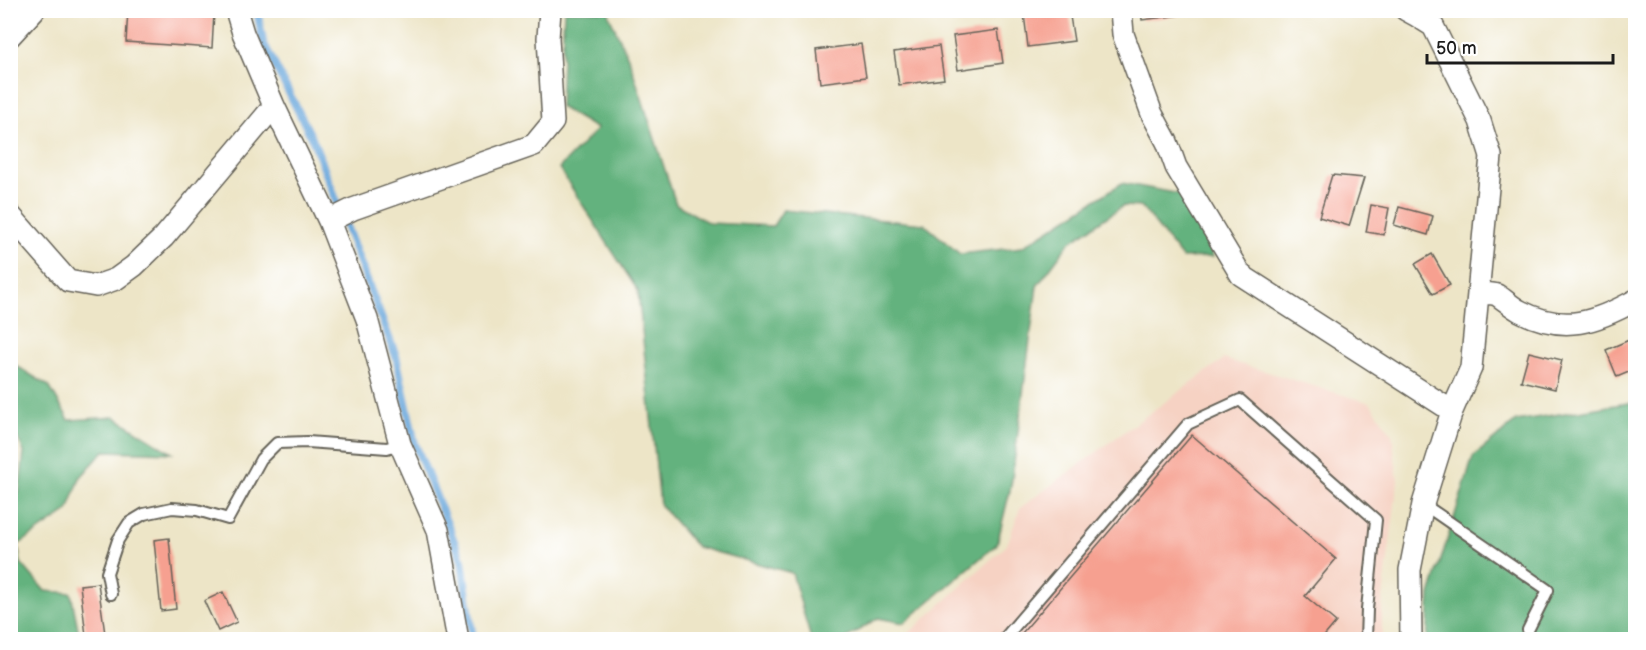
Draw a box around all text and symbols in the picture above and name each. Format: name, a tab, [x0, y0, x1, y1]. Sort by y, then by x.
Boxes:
scale bar	[1427, 27, 1613, 65]
text: 50 m	[1436, 38, 1477, 59]

